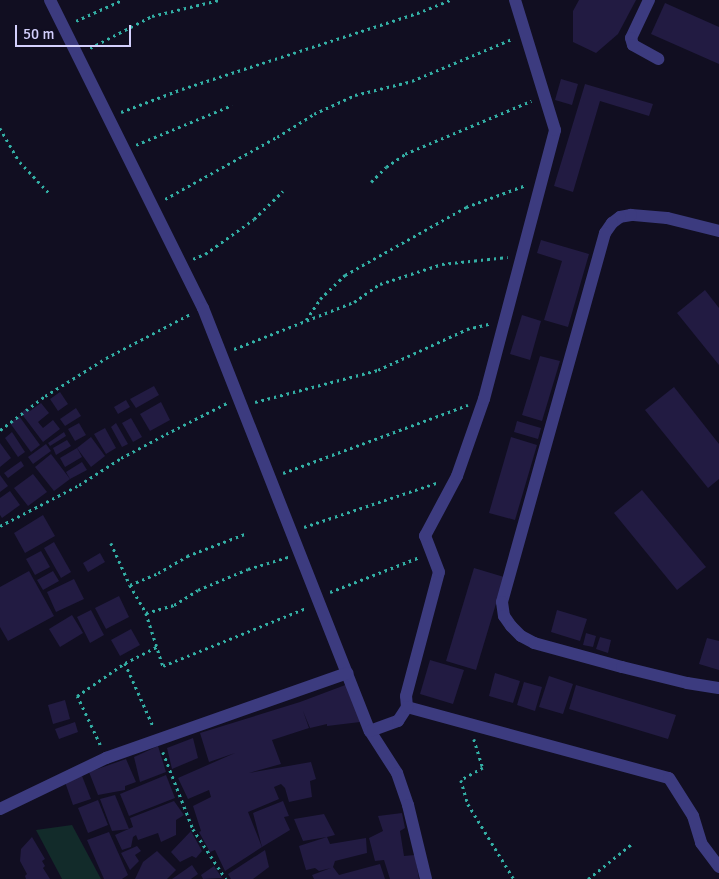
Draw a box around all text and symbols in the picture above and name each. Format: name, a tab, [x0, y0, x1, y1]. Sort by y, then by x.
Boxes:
scale bar	[18, 15, 134, 47]
text: 50 m	[23, 25, 54, 43]

